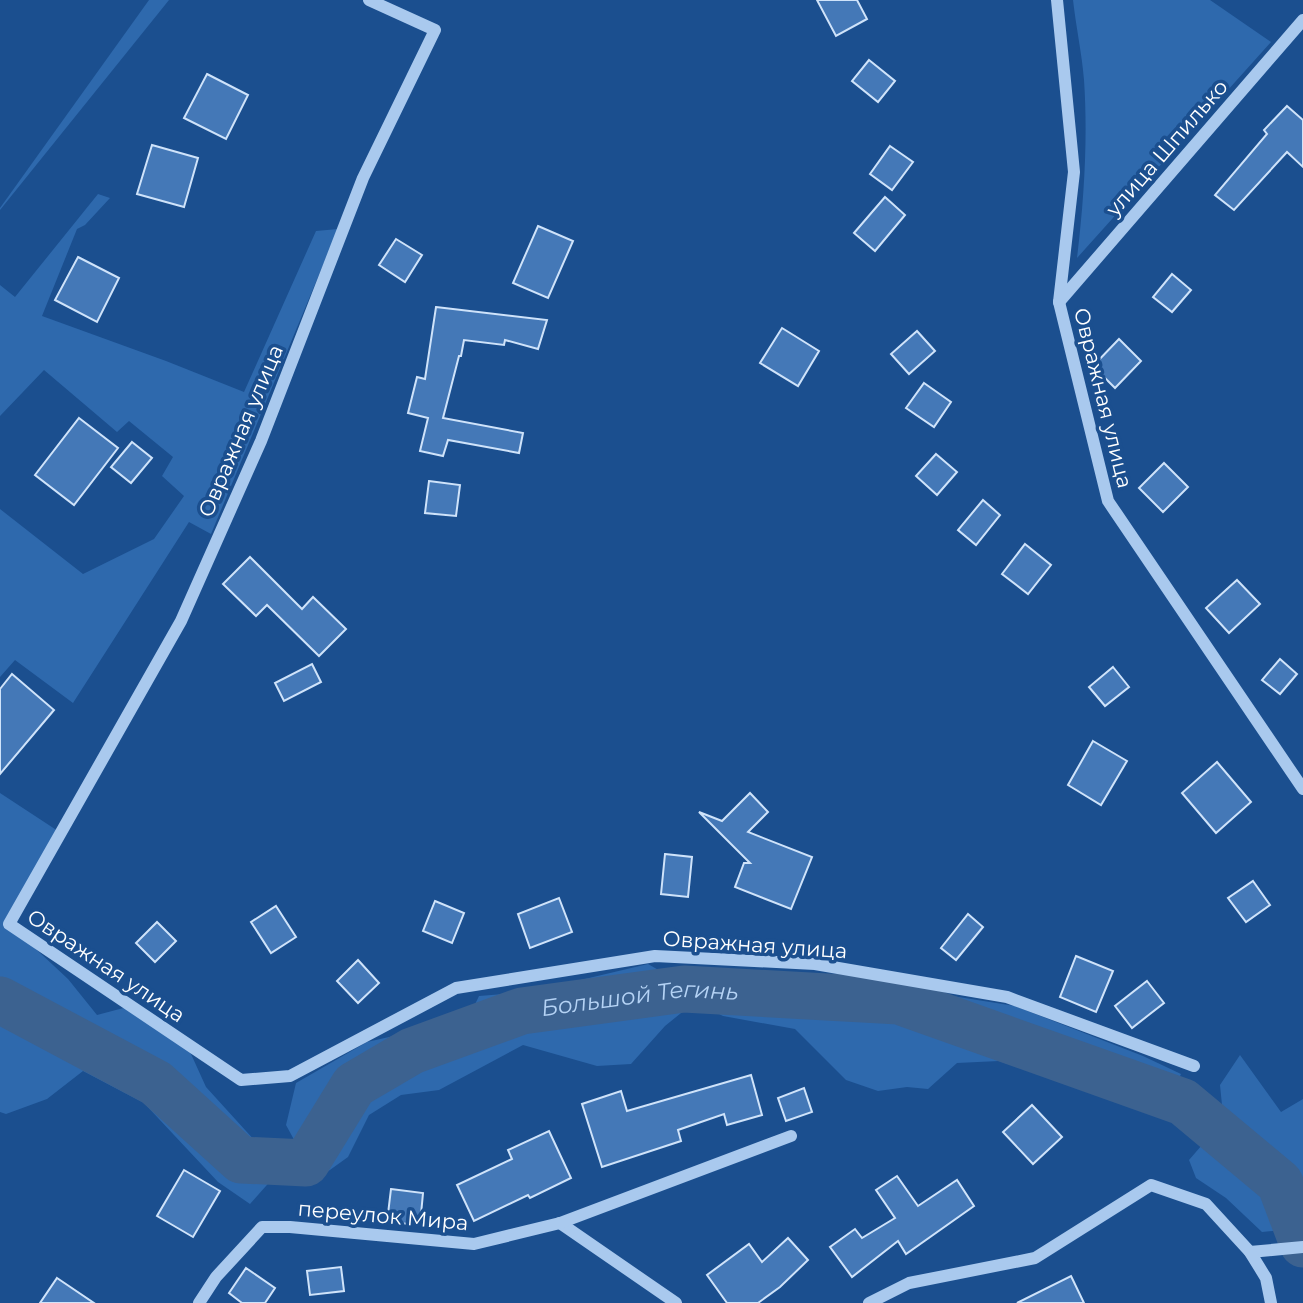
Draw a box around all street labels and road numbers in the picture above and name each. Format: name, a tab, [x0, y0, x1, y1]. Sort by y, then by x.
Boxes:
street label: улица Шпилько	[1100, 74, 1233, 222]
street label: Овражная улица	[1069, 305, 1138, 491]
street label: Овражная улица	[193, 341, 288, 521]
street label: Овражная улица	[23, 904, 190, 1028]
street label: Овражная улица	[662, 926, 848, 963]
street label: переулок Мира	[297, 1196, 469, 1235]

